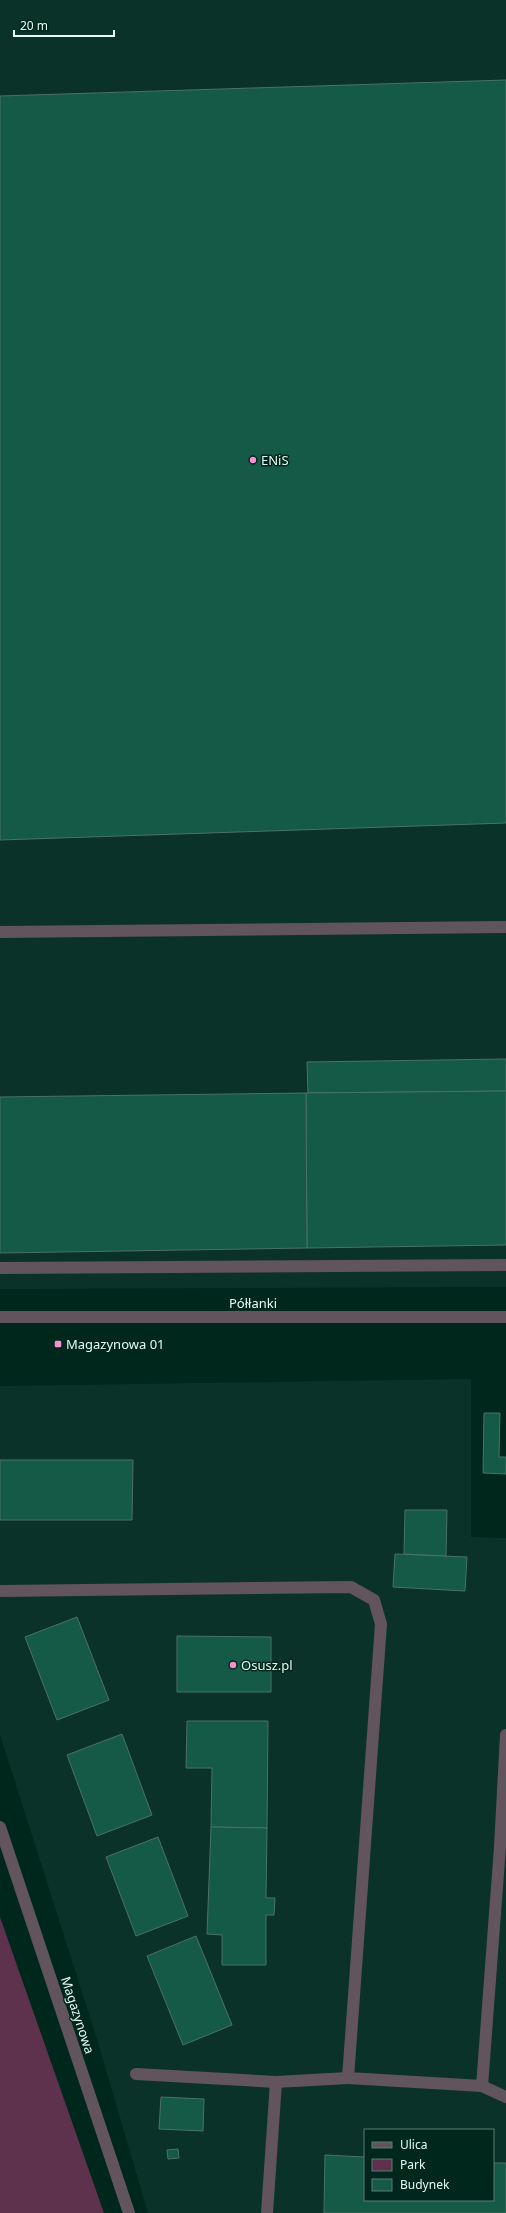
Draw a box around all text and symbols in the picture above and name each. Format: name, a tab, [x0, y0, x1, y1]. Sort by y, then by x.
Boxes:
scale bar	[14, 12, 114, 38]
text: 20 m	[20, 17, 48, 34]
place label: ENiS	[261, 451, 289, 469]
marker: ENiS	[248, 455, 258, 465]
street label: Półłanki	[229, 1294, 277, 1312]
place label: Magazynowa 01	[66, 1335, 165, 1353]
marker: Magazynowa 01	[53, 1339, 63, 1349]
place label: Osusz.pl	[241, 1656, 293, 1674]
marker: Osusz.pl	[228, 1660, 238, 1670]
street label: Magazynowa	[57, 1974, 99, 2056]
legend	[364, 2129, 494, 2201]
text: Ulica	[400, 2136, 427, 2153]
text: Park	[400, 2156, 426, 2173]
text: Budynek	[400, 2176, 450, 2193]

